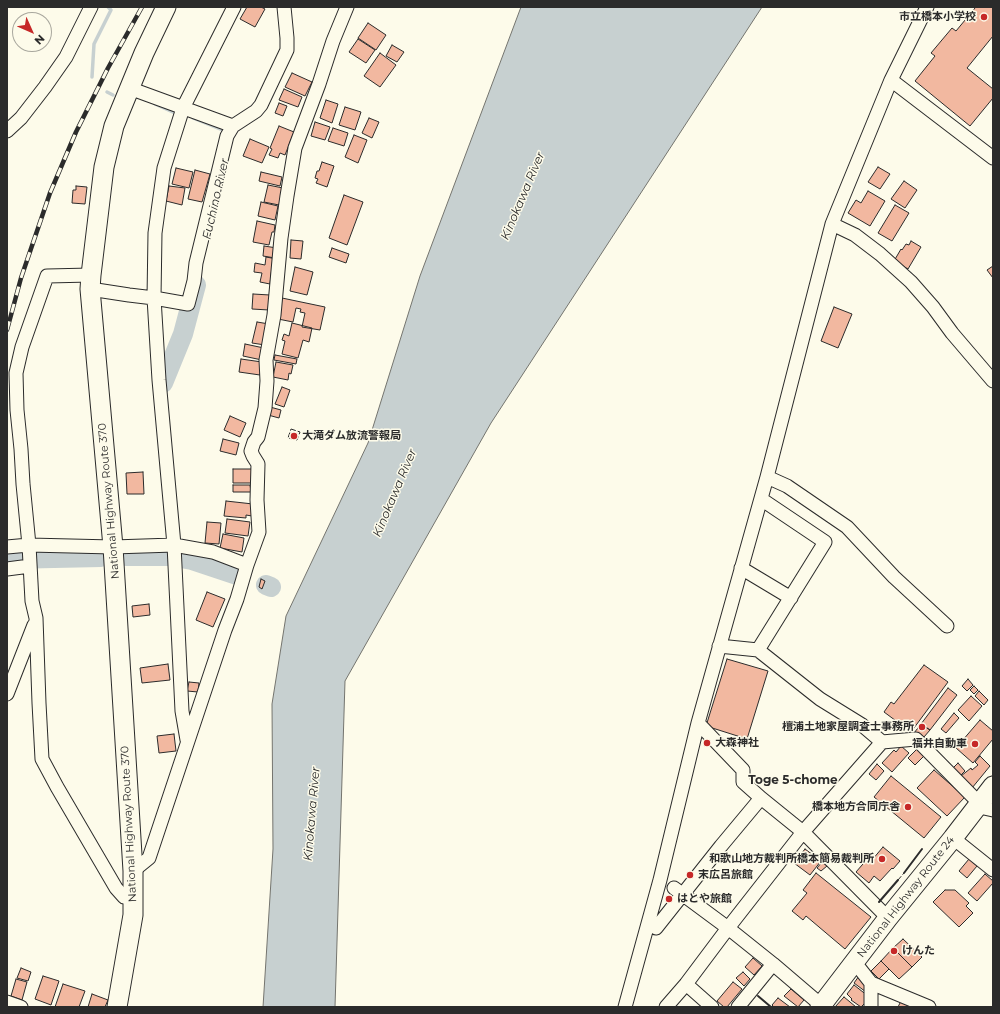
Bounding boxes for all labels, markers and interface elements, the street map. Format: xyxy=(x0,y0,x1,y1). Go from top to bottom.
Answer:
place label: 市立橋本小学校 xyxy=(899,10,976,24)
north arrow xyxy=(12,12,52,52)
marker: 市立橋本小学校 xyxy=(979,12,989,22)
text: N xyxy=(32,32,48,48)
water label: Kinokawa River xyxy=(498,150,548,242)
water label: Fuchino River xyxy=(200,157,232,241)
street label: National Highway Route 370 xyxy=(96,422,122,580)
place label: 大滝ダム放流警報局 xyxy=(302,429,401,443)
marker: 大滝ダム放流警報局 xyxy=(289,431,299,441)
water label: Kinokawa River xyxy=(370,447,420,539)
place label: 檀浦土地家屋調査士事務所 xyxy=(782,720,914,734)
marker: 檀浦土地家屋調査士事務所 xyxy=(917,722,927,732)
place label: 大森神社 xyxy=(715,736,759,750)
place label: 福井自動車 xyxy=(912,737,967,751)
marker: 大森神社 xyxy=(702,738,712,748)
marker: 福井自動車 xyxy=(970,739,980,749)
street label: National Highway Route 370 xyxy=(118,746,140,902)
water label: Kinokawa River xyxy=(301,766,323,862)
district label: Toge 5-chome xyxy=(748,773,838,787)
place label: 橋本地方合同庁舎 xyxy=(812,800,900,814)
marker: 橋本地方合同庁舎 xyxy=(903,802,913,812)
street label: National Highway Route 24 xyxy=(855,834,957,960)
place label: 和歌山地方裁判所橋本簡易裁判所 xyxy=(709,852,874,866)
marker: 和歌山地方裁判所橋本簡易裁判所 xyxy=(877,854,887,864)
place label: 末広呂旅館 xyxy=(698,868,753,882)
marker: 末広呂旅館 xyxy=(685,870,695,880)
place label: はとや旅館 xyxy=(677,892,732,906)
marker: はとや旅館 xyxy=(664,894,674,904)
place label: けんた xyxy=(902,944,935,958)
marker: けんた xyxy=(889,946,899,956)

